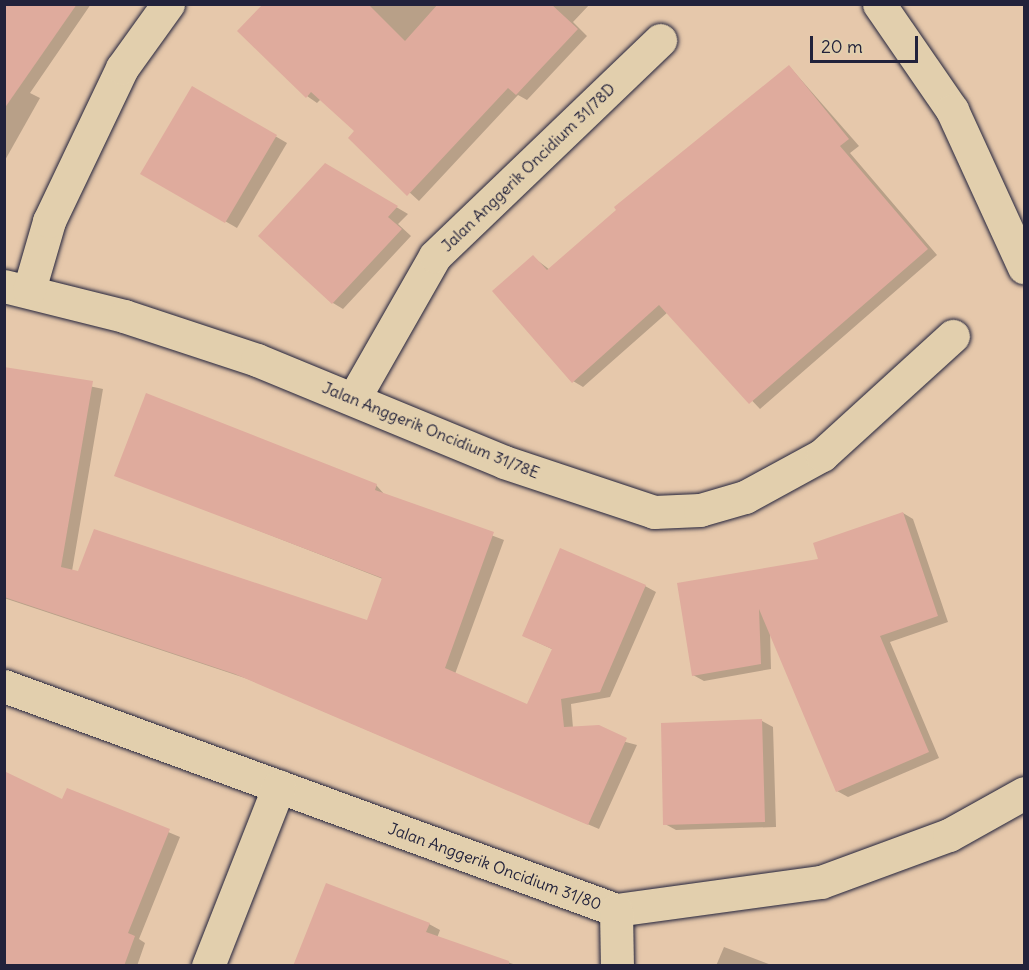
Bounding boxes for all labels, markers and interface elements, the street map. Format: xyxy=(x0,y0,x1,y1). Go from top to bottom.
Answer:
scale bar xyxy=(813,24,921,62)
text: 20 m xyxy=(821,35,863,58)
street label: Jalan Anggerik Oncidium 31/78D xyxy=(437,79,619,255)
street label: Jalan Anggerik Oncidium 31/78E xyxy=(320,378,542,482)
street label: Jalan Anggerik Oncidium 31/80 xyxy=(386,818,604,914)

